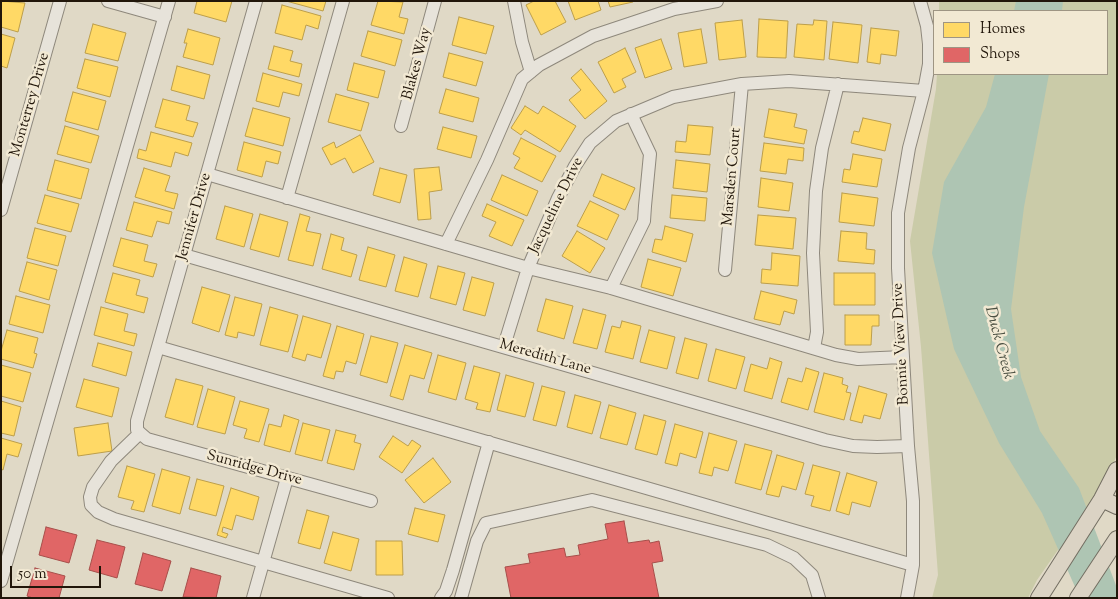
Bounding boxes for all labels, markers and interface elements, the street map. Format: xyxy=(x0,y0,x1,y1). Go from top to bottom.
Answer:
legend xyxy=(933,10,1108,75)
text: Homes xyxy=(980,19,1025,40)
street label: Blakes Way xyxy=(400,26,436,102)
text: Shops xyxy=(980,44,1020,65)
street label: Monterrey Drive xyxy=(8,51,54,159)
street label: Marsden Court xyxy=(720,127,746,227)
street label: Jacqueline Drive xyxy=(526,155,588,257)
street label: Jennifer Drive xyxy=(174,171,216,263)
street label: Bonnie View Drive xyxy=(890,282,914,406)
water label: Duck Creek xyxy=(979,304,1017,382)
street label: Meredith Lane xyxy=(497,336,593,380)
street label: Sunridge Drive xyxy=(204,448,304,490)
scale bar xyxy=(12,556,104,588)
text: 50 m xyxy=(18,564,47,585)

